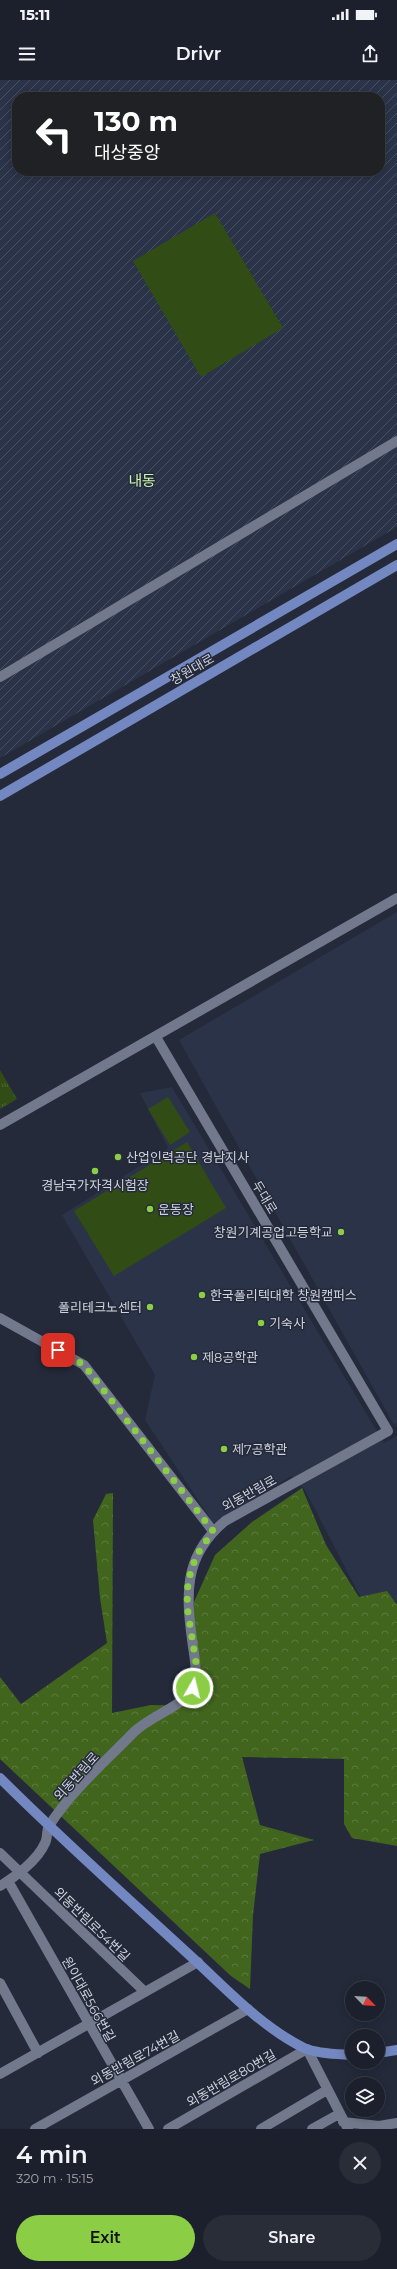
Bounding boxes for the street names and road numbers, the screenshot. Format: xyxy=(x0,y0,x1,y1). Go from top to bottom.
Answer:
street label: 창원대로 xyxy=(167,650,217,688)
street label: 두대로 xyxy=(249,1177,281,1217)
street label: 외동반림로 xyxy=(219,1471,279,1514)
street label: 외동반림로 xyxy=(50,1748,102,1804)
street label: 외동반림로54번길 xyxy=(51,1884,133,1964)
street label: 원이대로566번길 xyxy=(59,1954,119,2044)
street label: 외동반림로74번길 xyxy=(88,2027,182,2089)
street label: 외동반림로80번길 xyxy=(183,2046,279,2110)

